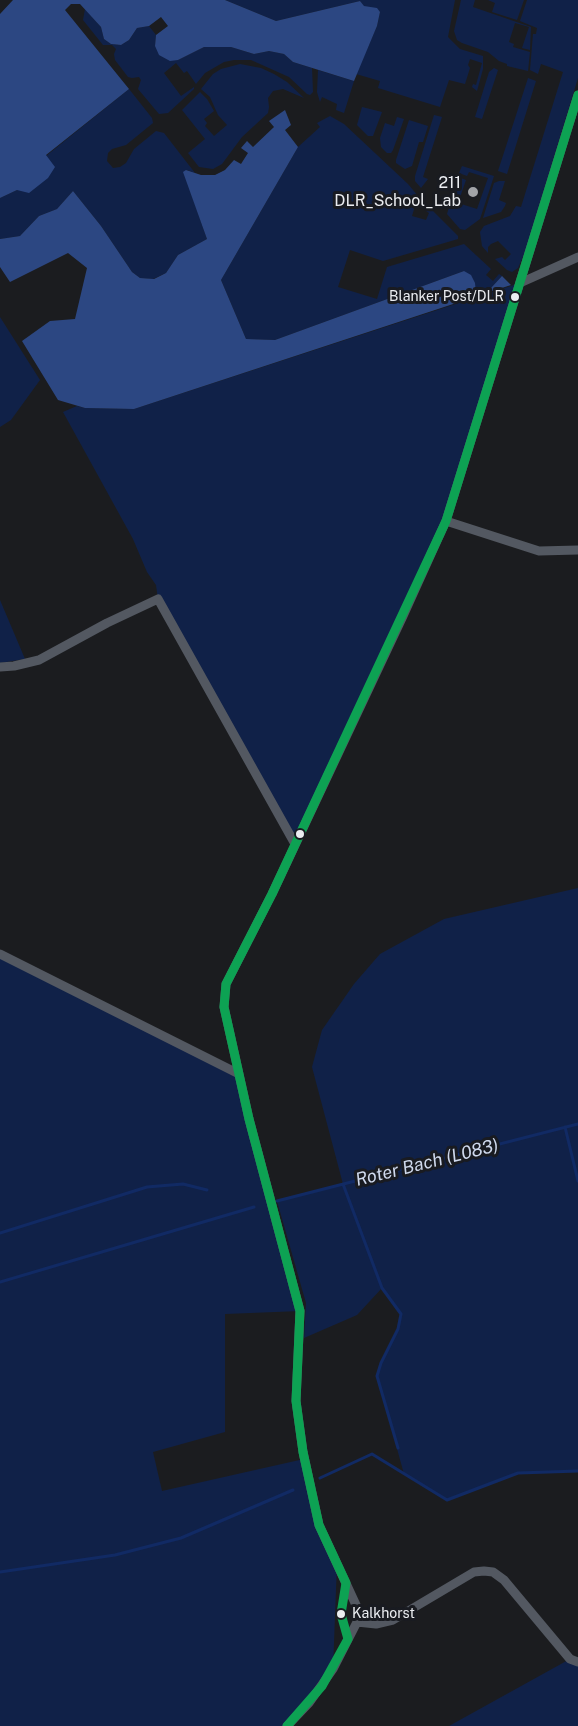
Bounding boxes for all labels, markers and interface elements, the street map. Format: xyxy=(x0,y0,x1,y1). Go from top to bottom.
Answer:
place label: 211 DLR_School_Lab xyxy=(334,173,461,211)
marker: 211 DLR_School_Lab xyxy=(466,185,480,199)
place label: Blanker Post/DLR xyxy=(389,289,504,305)
marker: Blanker Post/DLR xyxy=(509,291,521,303)
unlabelled marker xyxy=(294,828,306,840)
water label: Roter Bach (L083) xyxy=(353,1135,501,1191)
place label: Kalkhorst xyxy=(352,1606,415,1622)
marker: Kalkhorst xyxy=(335,1608,347,1620)

